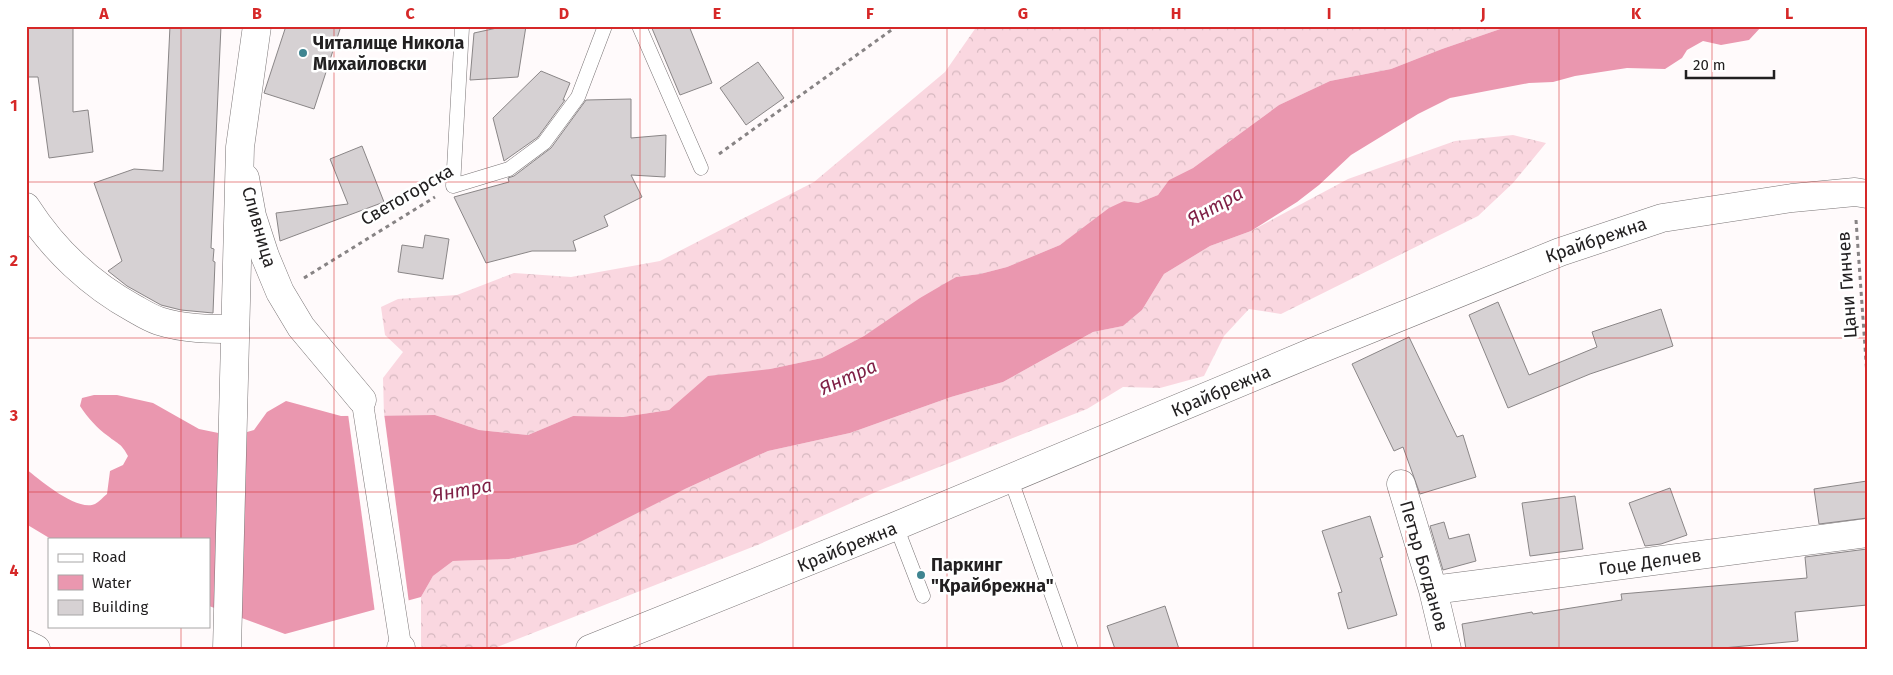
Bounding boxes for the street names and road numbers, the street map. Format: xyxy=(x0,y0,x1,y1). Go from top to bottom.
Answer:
street label: Светогорска xyxy=(357,160,457,230)
street label: Сливница xyxy=(237,184,281,270)
street label: Крайбрежна xyxy=(1542,212,1650,268)
street label: Цани Гинчев xyxy=(1832,231,1862,339)
street label: Крайбрежна xyxy=(1168,360,1274,422)
street label: Петър Богданов xyxy=(1395,498,1453,634)
street label: Крайбрежна xyxy=(794,517,900,577)
street label: Гоце Делчев xyxy=(1597,544,1703,580)

